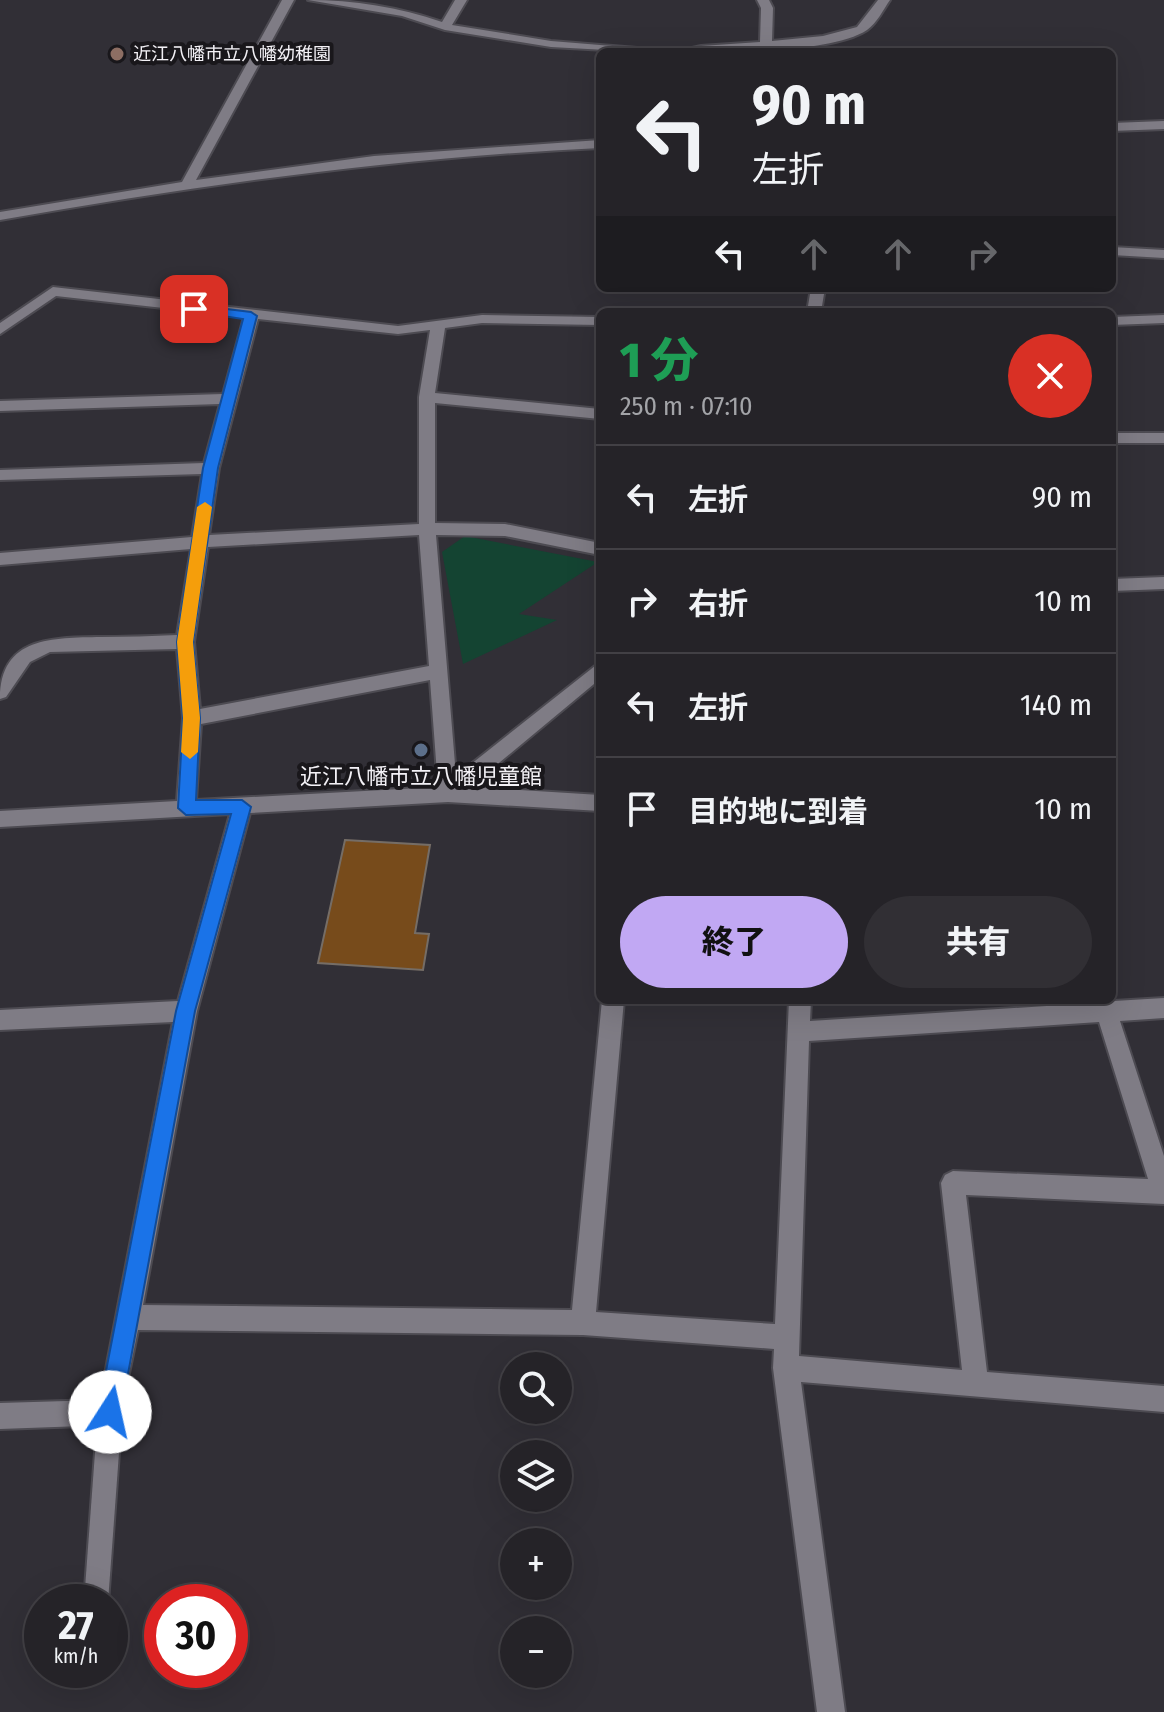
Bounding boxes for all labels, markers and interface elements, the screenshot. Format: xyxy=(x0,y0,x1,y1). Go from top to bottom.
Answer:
place label: 近江八幡市立八幡幼稚園 xyxy=(133,43,331,65)
marker: 近江八幡市立八幡幼稚園 xyxy=(108,45,126,63)
text: 90 m xyxy=(752,72,866,139)
icon: left xyxy=(620,80,724,184)
text: 左折 xyxy=(752,148,824,192)
icon: left xyxy=(708,232,752,276)
icon: ahead xyxy=(792,232,836,276)
icon: ahead xyxy=(876,232,920,276)
icon: right xyxy=(960,232,1004,276)
pin xyxy=(160,275,228,343)
icon: arrive xyxy=(172,287,216,331)
text: 1 分 xyxy=(620,332,698,390)
button: close xyxy=(1008,334,1092,418)
text: 250 m · 07:10 xyxy=(620,391,753,422)
icon: left xyxy=(620,475,664,519)
text: 90 m xyxy=(1032,479,1092,515)
text: 左折 xyxy=(688,482,748,518)
icon: right xyxy=(620,579,664,623)
text: 10 m xyxy=(1035,583,1092,619)
text: 右折 xyxy=(688,586,748,622)
icon: left xyxy=(620,683,664,727)
text: 140 m xyxy=(1020,687,1092,723)
text: 左折 xyxy=(688,690,748,726)
marker: 近江八幡市立八幡児童館 xyxy=(412,741,430,759)
place label: 近江八幡市立八幡児童館 xyxy=(300,763,542,790)
icon: arrive xyxy=(620,787,664,831)
text: 10 m xyxy=(1035,791,1092,827)
text: 目的地に到着 xyxy=(688,794,868,830)
button: 終了 xyxy=(620,896,848,988)
button: 共有 xyxy=(864,896,1092,988)
map controls xyxy=(500,1352,572,1688)
button: search xyxy=(500,1352,572,1424)
position arrow xyxy=(68,1370,152,1454)
button: layers xyxy=(500,1440,572,1512)
button: + xyxy=(500,1528,572,1600)
speed limit sign: 30 xyxy=(144,1584,248,1688)
text: 27 xyxy=(58,1602,94,1650)
button: − xyxy=(500,1616,572,1688)
text: km/h xyxy=(54,1644,98,1668)

